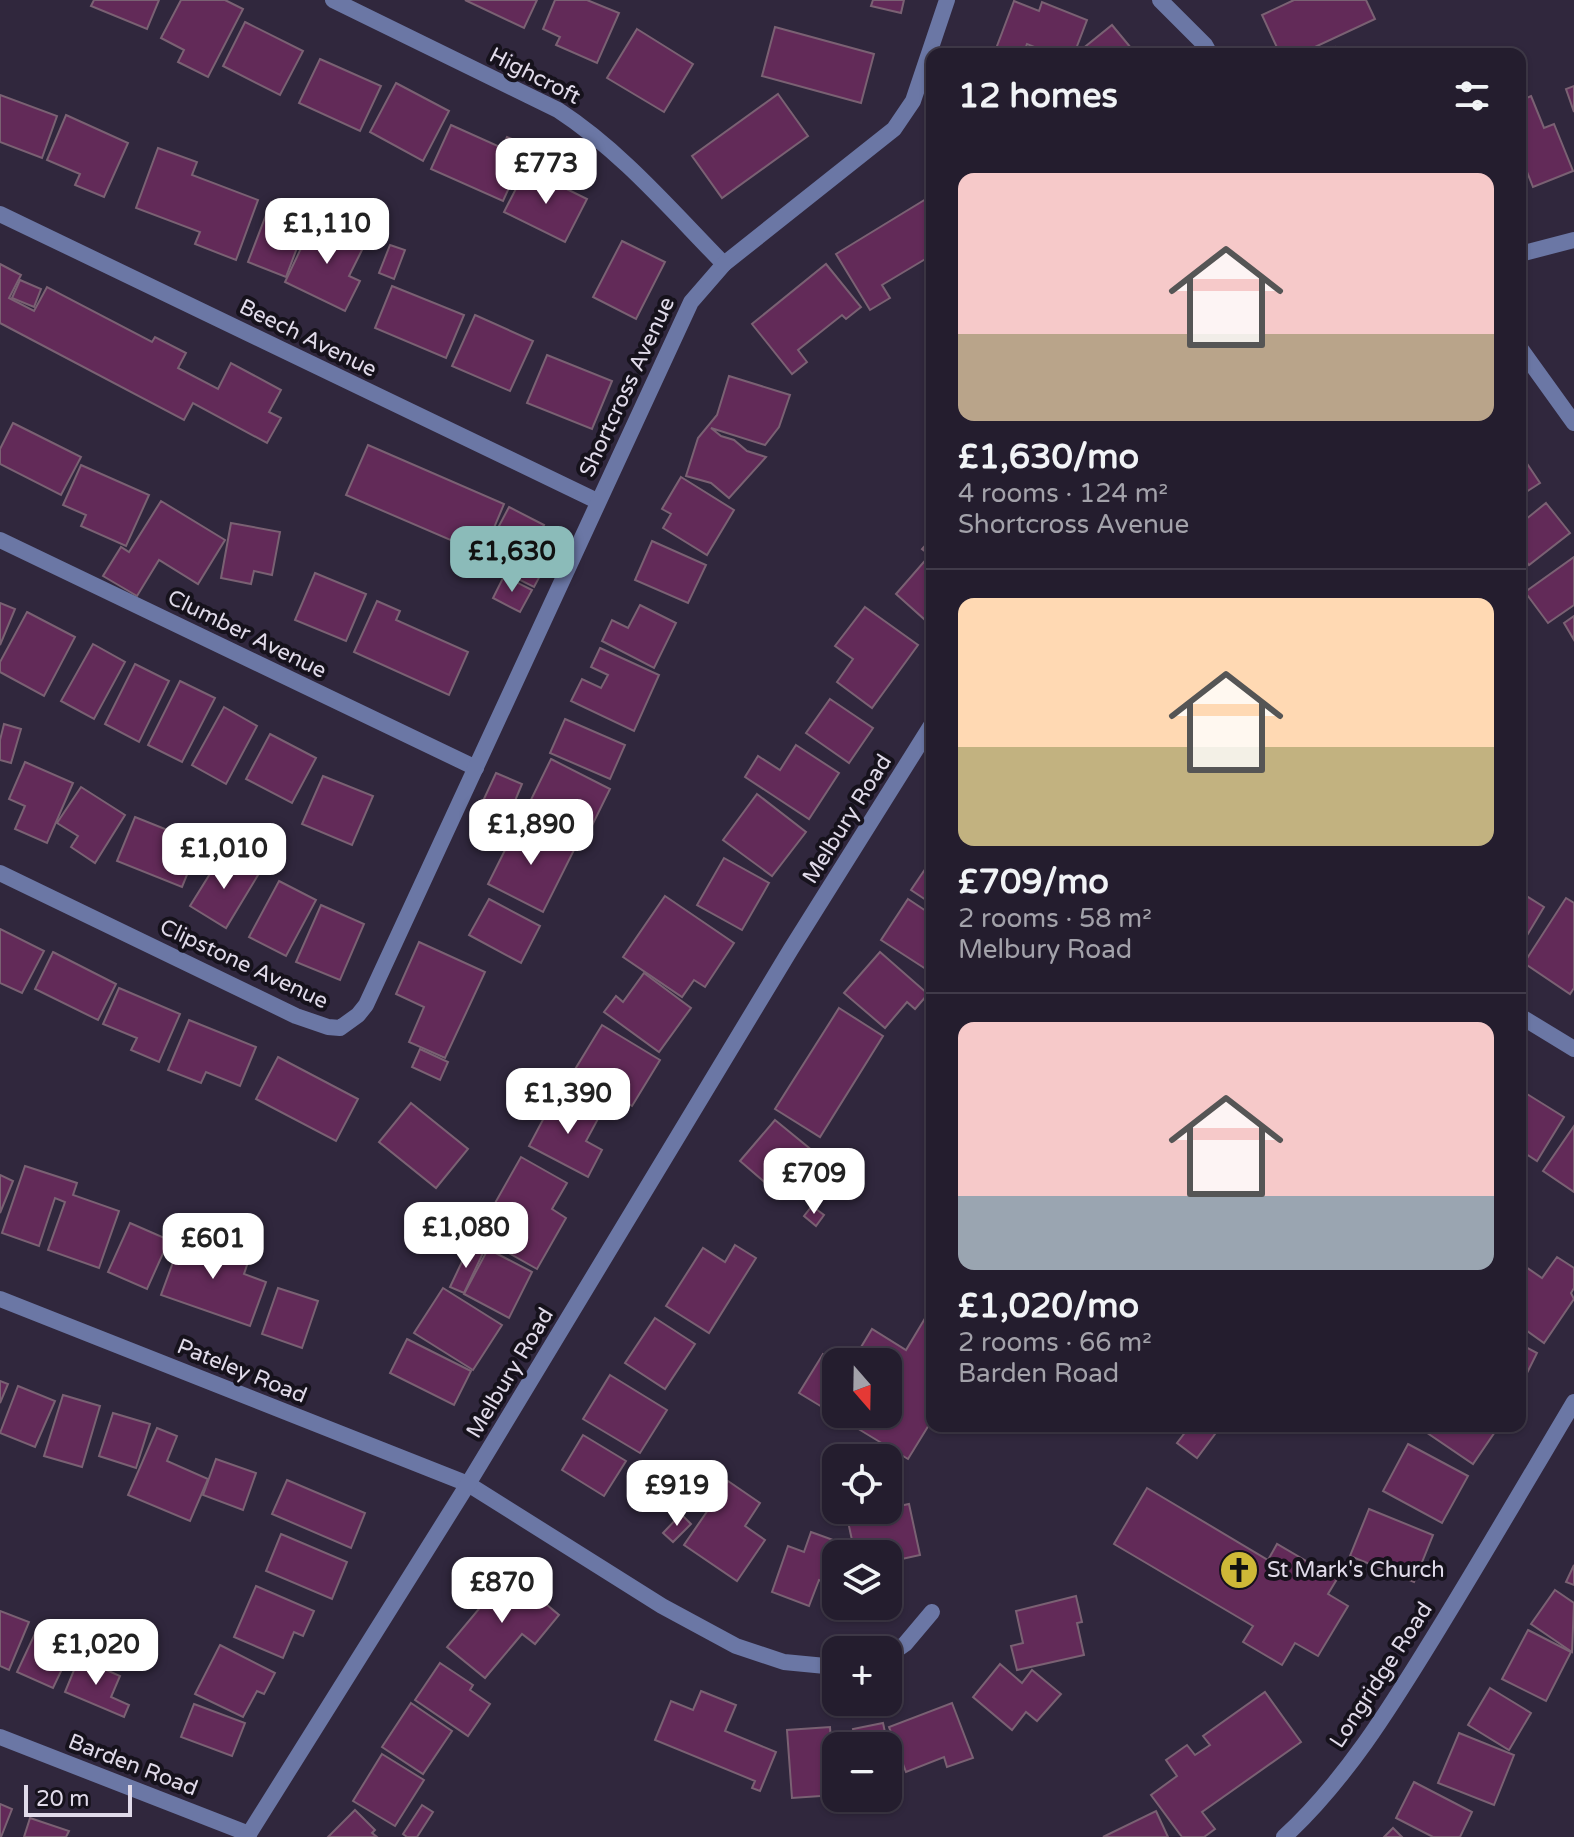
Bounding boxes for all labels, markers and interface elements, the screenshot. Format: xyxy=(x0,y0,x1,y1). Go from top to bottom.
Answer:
street label: Highcroft xyxy=(485,42,585,110)
icon: filters xyxy=(1450,74,1494,118)
text: 12 homes xyxy=(958,76,1118,117)
pin: £773 xyxy=(499,138,593,206)
text: £773 xyxy=(514,148,578,179)
pin: £1,110 xyxy=(262,198,392,266)
text: £1,110 xyxy=(283,208,371,239)
icon: home xyxy=(1154,225,1298,369)
street label: Shortcross Avenue xyxy=(574,293,680,481)
street label: Beech Avenue xyxy=(235,294,381,382)
text: £1,630/mo xyxy=(958,437,1139,478)
text: 4 rooms · 124 m² xyxy=(958,478,1168,509)
text: Shortcross Avenue xyxy=(958,509,1189,540)
pin: £1,630 xyxy=(447,526,577,594)
text: £1,630 xyxy=(468,536,556,567)
street label: Clumber Avenue xyxy=(163,584,331,684)
icon: home xyxy=(1154,650,1298,794)
street label: Melbury Road xyxy=(797,750,897,888)
pin: £1,890 xyxy=(466,799,596,867)
text: £1,890 xyxy=(487,809,575,840)
pin: £1,010 xyxy=(159,823,289,891)
text: £1,010 xyxy=(180,833,268,864)
text: £709/mo xyxy=(958,862,1109,903)
text: 2 rooms · 58 m² xyxy=(958,903,1152,934)
street label: Clipstone Avenue xyxy=(156,914,332,1014)
text: Melbury Road xyxy=(958,934,1132,965)
pin: £1,390 xyxy=(503,1068,633,1136)
icon: home xyxy=(1154,1074,1298,1218)
text: £1,390 xyxy=(524,1078,612,1109)
pin: £709 xyxy=(767,1148,861,1216)
text: £709 xyxy=(782,1158,846,1189)
pin: £1,080 xyxy=(401,1202,531,1270)
text: £1,080 xyxy=(422,1212,510,1243)
pin: £601 xyxy=(166,1213,260,1281)
text: £601 xyxy=(181,1223,245,1254)
text: £1,020/mo xyxy=(958,1286,1139,1327)
street label: Melbury Road xyxy=(461,1303,559,1443)
text: 2 rooms · 66 m² xyxy=(958,1327,1152,1358)
street label: Pateley Road xyxy=(173,1333,311,1409)
north arrow xyxy=(822,1348,902,1428)
map controls xyxy=(822,1348,902,1812)
text: Barden Road xyxy=(958,1358,1119,1389)
button: locate xyxy=(822,1444,902,1524)
pin: £919 xyxy=(630,1460,724,1528)
text: £919 xyxy=(645,1470,709,1501)
button: layers xyxy=(822,1540,902,1620)
church icon: St Mark's Church xyxy=(1218,1549,1260,1591)
pin: £870 xyxy=(455,1557,549,1625)
place label: St Mark's Church xyxy=(1267,1557,1445,1583)
text: £870 xyxy=(470,1567,534,1598)
street label: Longridge Road xyxy=(1324,1597,1438,1753)
pin: £1,020 xyxy=(31,1619,161,1687)
text: £1,020 xyxy=(52,1629,140,1660)
button: + xyxy=(822,1636,902,1716)
street label: Barden Road xyxy=(65,1728,201,1802)
button: − xyxy=(822,1732,902,1812)
scale bar xyxy=(24,1781,132,1817)
text: 20 m xyxy=(36,1786,90,1812)

